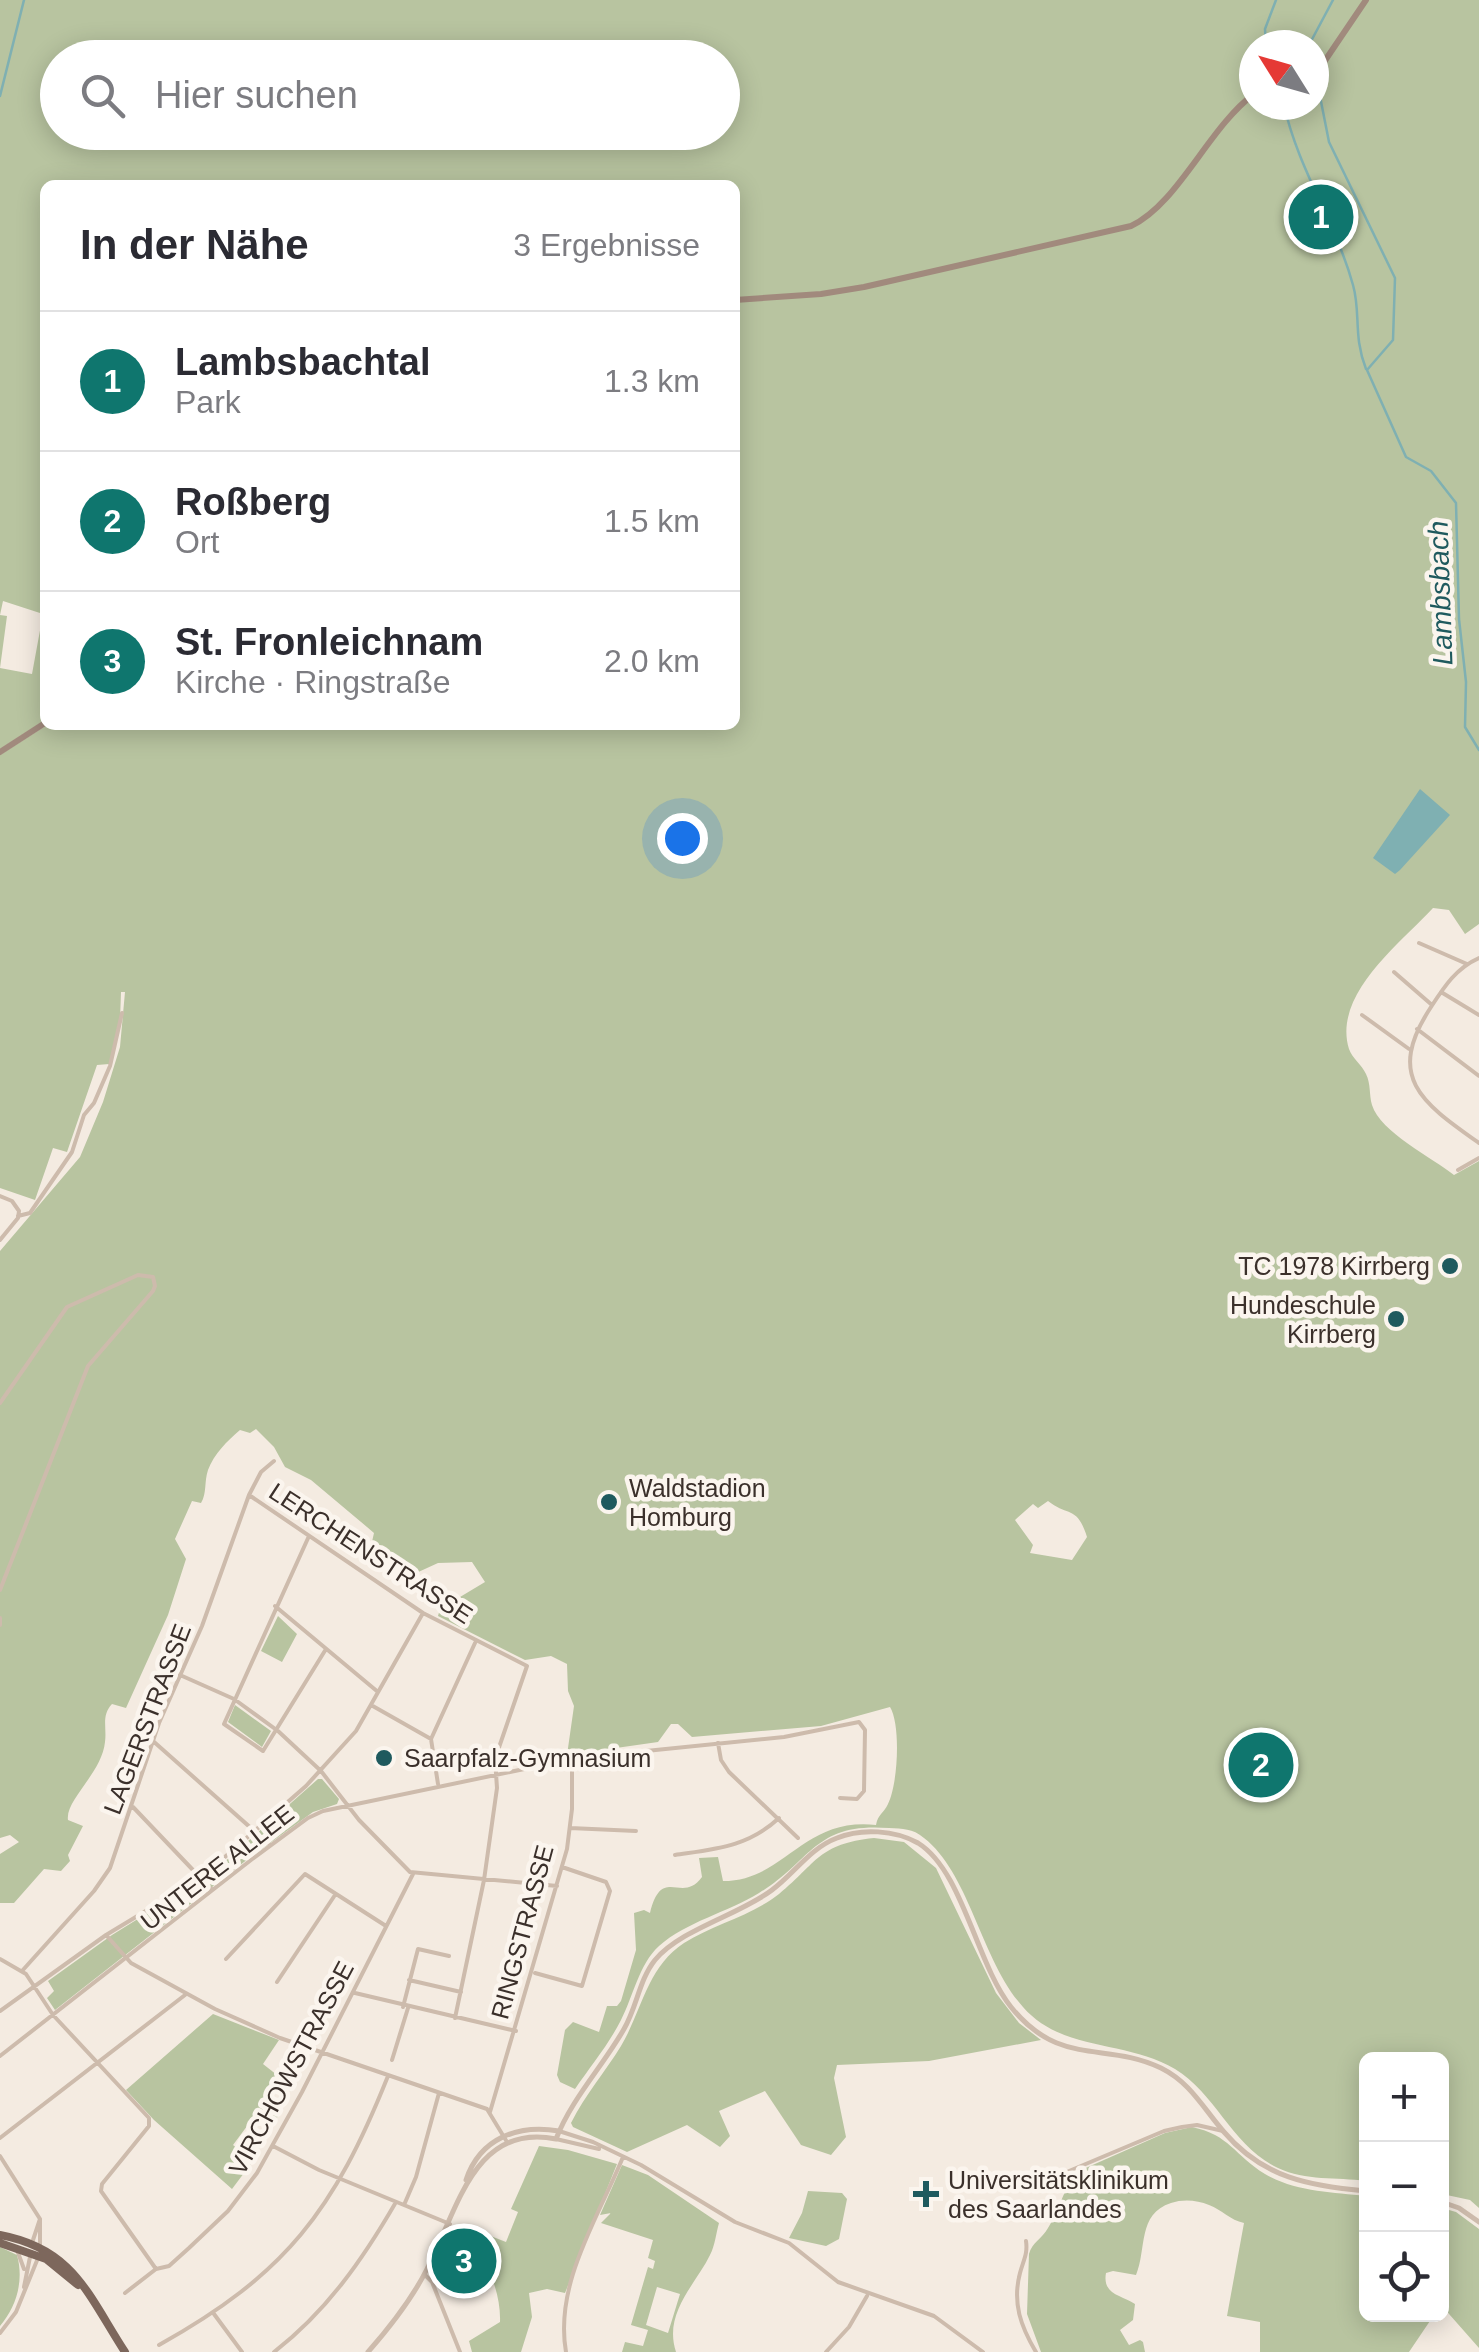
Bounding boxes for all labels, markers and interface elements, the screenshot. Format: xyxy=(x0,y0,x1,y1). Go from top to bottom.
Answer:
north arrow xyxy=(1239,30,1329,120)
search box xyxy=(40,40,740,150)
icon: search xyxy=(75,68,130,123)
text: Hier suchen xyxy=(155,74,358,116)
pin: 1 xyxy=(1288,180,1354,254)
text: In der Nähe xyxy=(80,221,309,268)
text: 3 Ergebnisse xyxy=(513,227,700,263)
text: Lambsbachtal xyxy=(175,341,431,383)
text: 1 xyxy=(104,363,121,399)
text: 1.3 km xyxy=(604,363,700,399)
text: Park xyxy=(175,384,241,420)
text: Roßberg xyxy=(175,481,331,523)
text: 2 xyxy=(104,503,121,539)
text: 1.5 km xyxy=(604,503,700,539)
water label: Lambsbach xyxy=(1422,520,1459,666)
text: Ort xyxy=(175,524,219,560)
text: St. Fronleichnam xyxy=(175,621,483,663)
text: 3 xyxy=(104,643,121,679)
text: 2.0 km xyxy=(604,643,700,679)
text: Kirche · Ringstraße xyxy=(175,664,451,700)
your location xyxy=(657,813,708,864)
place label: TC 1978 Kirrberg xyxy=(1238,1252,1430,1280)
marker: TC 1978 Kirrberg xyxy=(1439,1255,1461,1277)
place label: Hundeschule Kirrberg xyxy=(1230,1291,1376,1348)
marker: Hundeschule Kirrberg xyxy=(1385,1308,1407,1330)
place label: Waldstadion Homburg xyxy=(629,1474,766,1531)
street label: LERCHENSTRASSE xyxy=(264,1477,478,1629)
marker: Waldstadion Homburg xyxy=(598,1491,620,1513)
street label: LAGERSTRASSE xyxy=(98,1620,196,1818)
pin: 2 xyxy=(1228,1728,1294,1802)
place label: Saarpfalz-Gymnasium xyxy=(404,1744,651,1772)
marker: Saarpfalz-Gymnasium xyxy=(373,1747,395,1769)
street label: UNTERE ALLEE xyxy=(135,1799,299,1935)
street label: RINGSTRASSE xyxy=(485,1842,559,2022)
street label: VIRCHOWSTRASSE xyxy=(223,1957,359,2179)
map controls xyxy=(1359,2052,1449,2322)
button: + xyxy=(1359,2052,1449,2142)
button: − xyxy=(1359,2142,1449,2232)
place label: Universitätsklinikum des Saarlandes xyxy=(948,2166,1169,2223)
marker: Universitätsklinikum des Saarlandes xyxy=(913,2181,939,2207)
pin: 3 xyxy=(432,2224,496,2298)
button: locate xyxy=(1359,2232,1449,2322)

